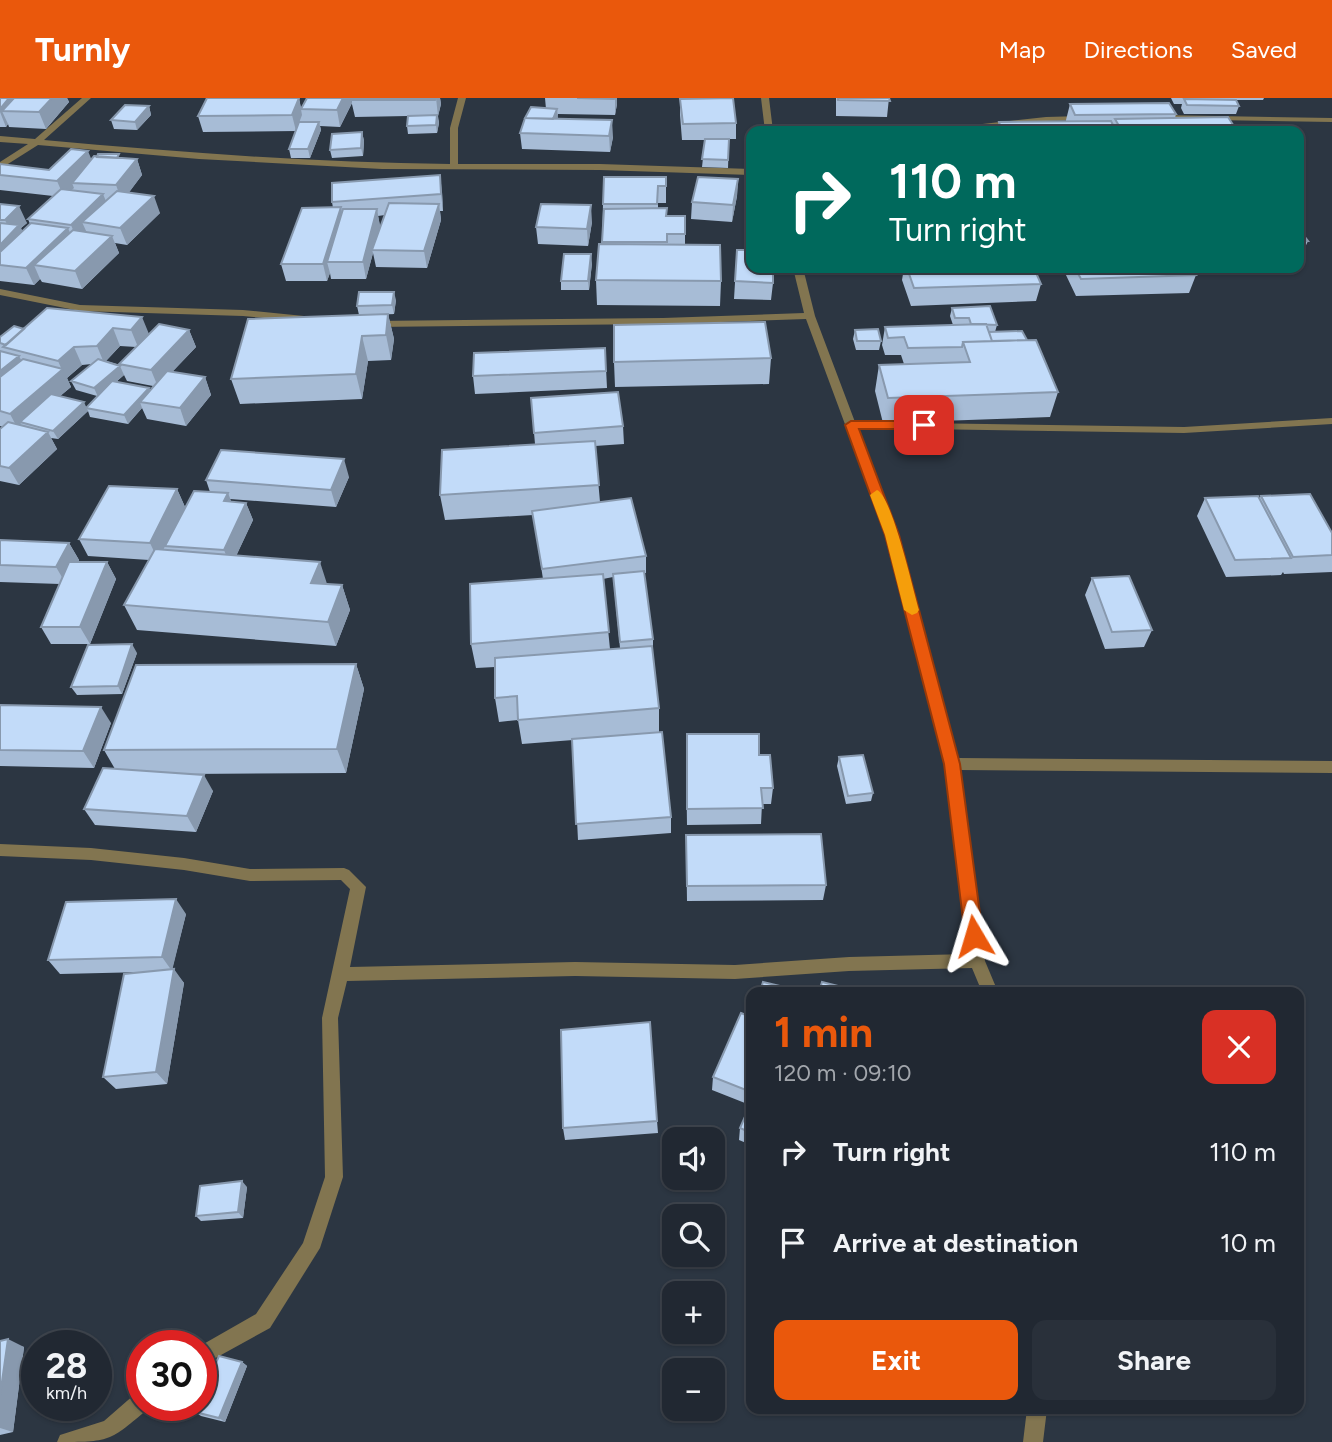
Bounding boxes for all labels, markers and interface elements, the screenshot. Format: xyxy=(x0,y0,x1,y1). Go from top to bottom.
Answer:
text: Turnly xyxy=(35,30,130,69)
text: Map xyxy=(999,35,1045,64)
text: Directions xyxy=(1083,35,1193,64)
text: Saved xyxy=(1231,35,1297,64)
text: 110 m xyxy=(889,151,1017,210)
icon: right xyxy=(774,154,865,245)
text: Turn right xyxy=(889,211,1027,249)
pin xyxy=(894,395,954,455)
icon: arrive xyxy=(905,406,943,444)
position arrow xyxy=(937,899,1011,973)
text: 1 min xyxy=(774,1007,873,1058)
button: close xyxy=(1202,1010,1276,1084)
text: 120 m · 09:10 xyxy=(774,1059,911,1087)
map controls xyxy=(662,1127,725,1421)
button: sound xyxy=(662,1127,725,1190)
icon: right xyxy=(774,1133,812,1171)
text: Turn right xyxy=(833,1136,950,1168)
text: 110 m xyxy=(1209,1136,1276,1168)
button: search xyxy=(662,1204,725,1267)
icon: arrive xyxy=(774,1224,812,1262)
text: Arrive at destination xyxy=(833,1227,1078,1259)
text: 10 m xyxy=(1220,1227,1276,1259)
button: + xyxy=(662,1281,725,1344)
button: Exit xyxy=(774,1320,1018,1400)
button: Share xyxy=(1032,1320,1276,1400)
speed limit sign: 30 xyxy=(126,1330,217,1421)
text: 28 xyxy=(46,1345,87,1387)
button: − xyxy=(662,1358,725,1421)
text: km/h xyxy=(46,1382,87,1404)

